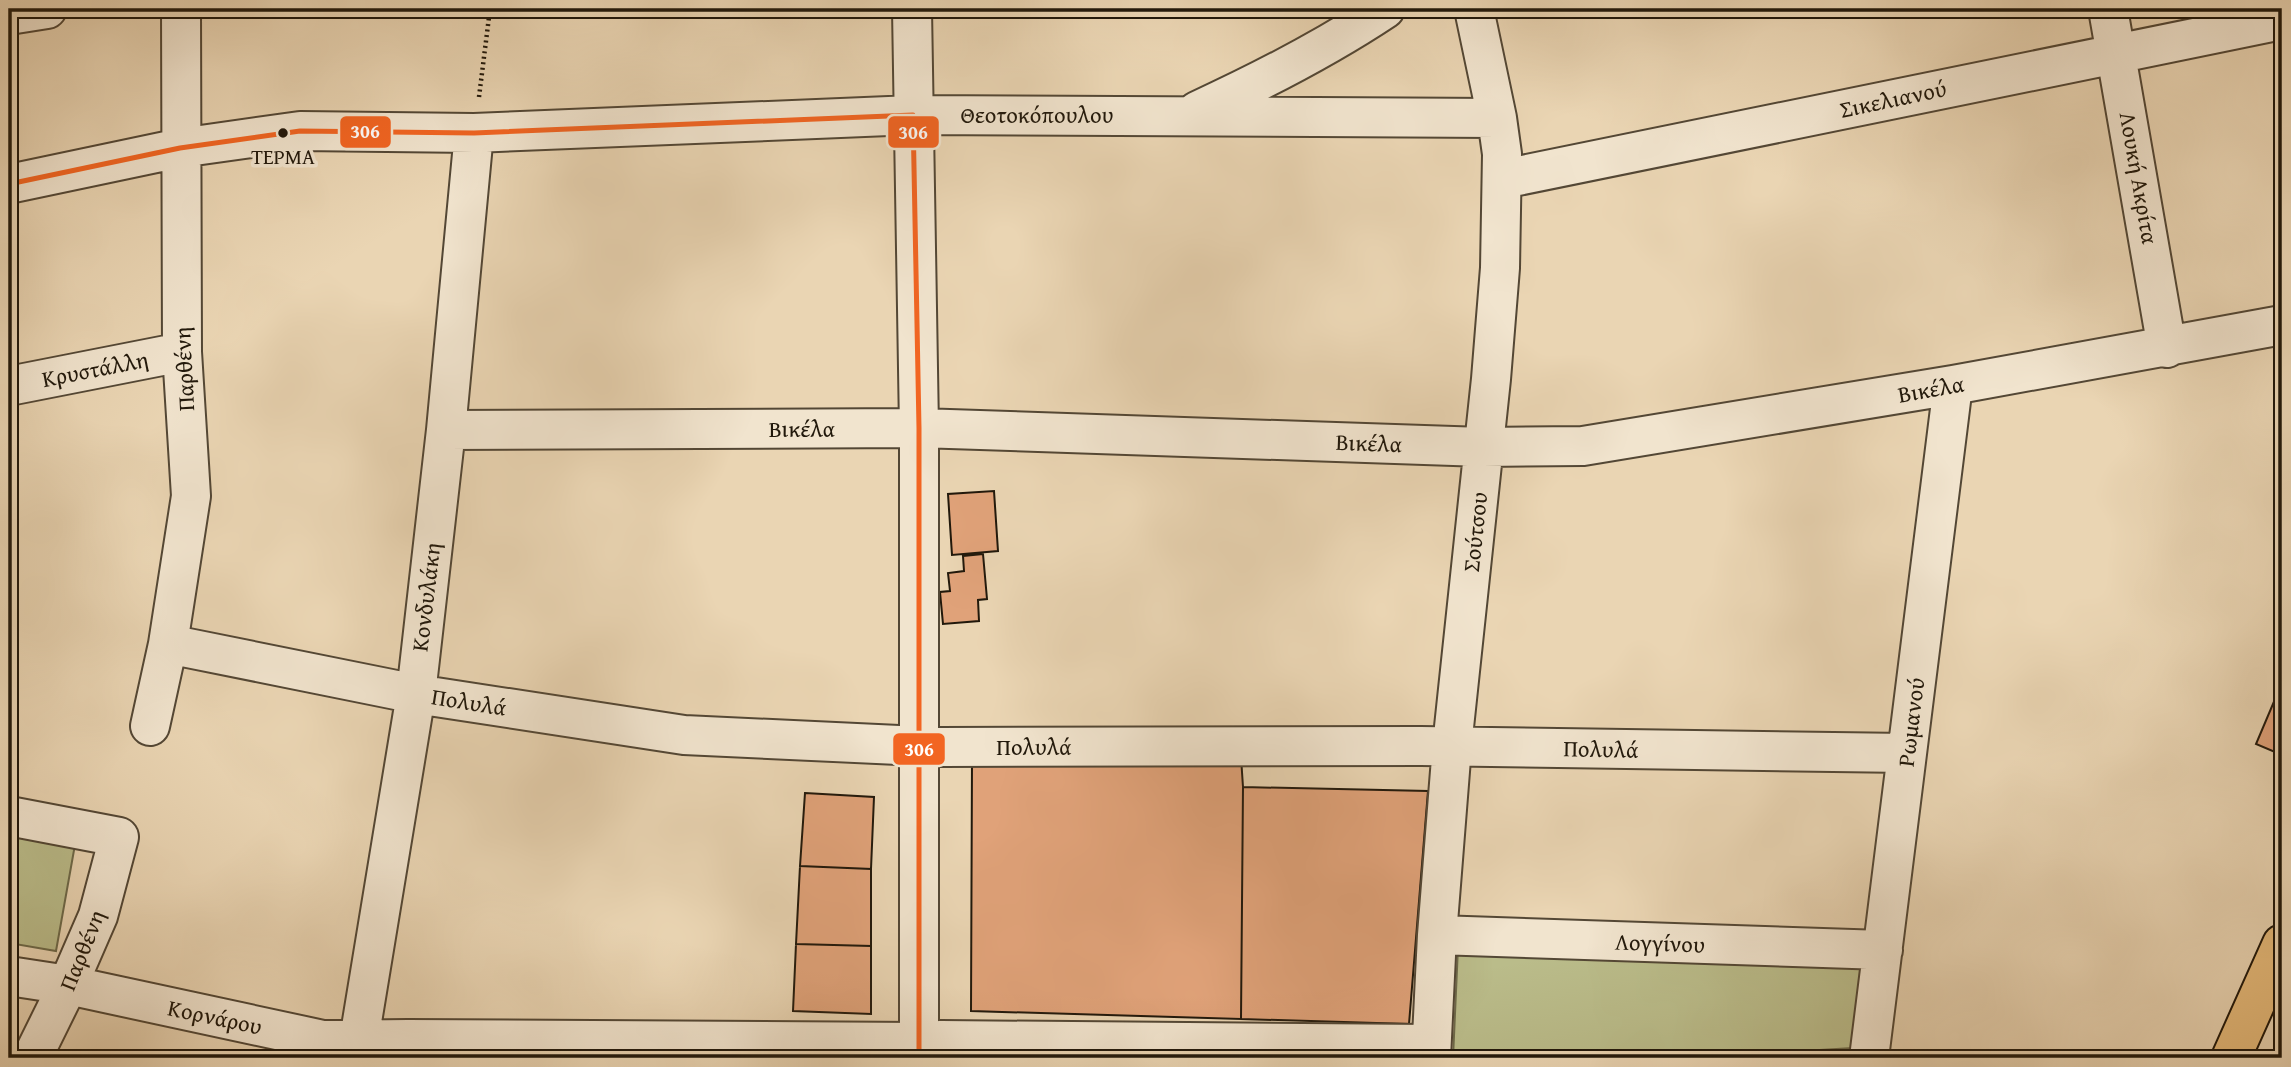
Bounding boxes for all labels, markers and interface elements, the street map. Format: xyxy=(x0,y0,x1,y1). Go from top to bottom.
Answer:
street label: Σικελιανού xyxy=(1836,71,1949,126)
street label: Θεοτοκόπουλου xyxy=(960,98,1114,131)
street label: Λουκή Ακρίτα xyxy=(2112,109,2167,247)
line badge: 306 xyxy=(339,115,392,149)
line badge: 306 xyxy=(887,115,940,149)
text: 306 xyxy=(350,117,380,145)
text: 306 xyxy=(898,118,928,146)
marker: ΤΕΡΜΑ xyxy=(276,126,290,140)
place label: ΤΕΡΜΑ xyxy=(251,141,315,172)
street label: Παρθένη xyxy=(165,326,202,412)
street label: Κρυστάλλη xyxy=(39,342,151,395)
street label: Βικέλα xyxy=(1895,366,1967,411)
street label: Βικέλα xyxy=(769,412,835,445)
street label: Βικέλα xyxy=(1335,425,1403,460)
street label: Σούτσου xyxy=(1454,490,1495,574)
street label: Κονδυλάκη xyxy=(402,541,449,653)
street label: Ρωμανού xyxy=(1889,675,1932,768)
street label: Πολυλά xyxy=(429,679,509,724)
street label: Πολυλά xyxy=(996,730,1072,763)
street label: Πολυλά xyxy=(1563,731,1639,766)
line badge: 306 xyxy=(892,732,946,766)
text: 306 xyxy=(904,735,934,763)
street label: Παρθένη xyxy=(50,904,113,995)
street label: Λογγίνου xyxy=(1614,924,1706,961)
street label: Κορνάρου xyxy=(165,990,265,1043)

